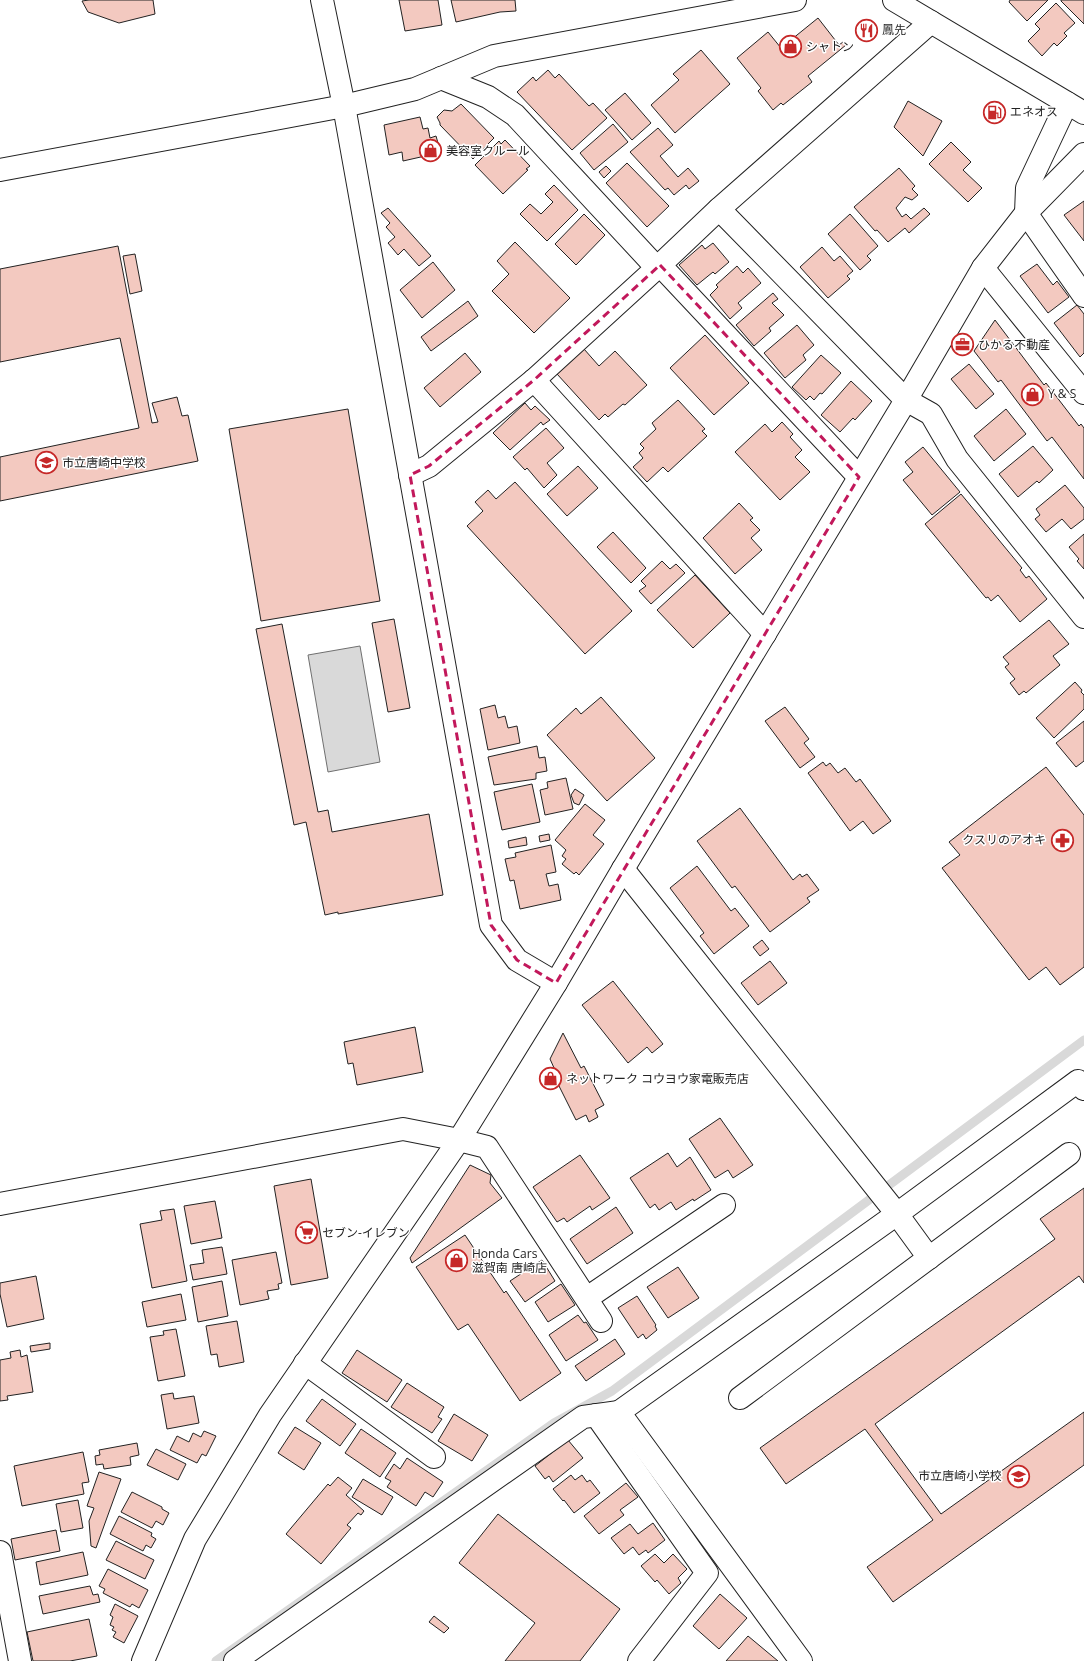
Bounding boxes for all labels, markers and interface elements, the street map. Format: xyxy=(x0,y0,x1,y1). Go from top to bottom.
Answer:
restaurant icon: 鳳先 xyxy=(853,17,879,43)
place label: 鳳先 xyxy=(882,21,906,38)
shop icon: シャトン xyxy=(777,34,803,60)
place label: シャトン xyxy=(806,38,854,55)
fuel station icon: エネオス xyxy=(982,99,1008,125)
place label: エネオス xyxy=(1010,103,1058,120)
shop icon: 美容室クルール xyxy=(418,138,444,164)
place label: 美容室クルール xyxy=(446,142,530,159)
office icon: ひかる不動産 xyxy=(950,332,976,358)
place label: ひかる不動産 xyxy=(978,336,1050,353)
shop icon: Y & S xyxy=(1019,381,1045,407)
place label: Y & S xyxy=(1048,385,1076,402)
school or university icon: 市立唐崎中学校 xyxy=(34,450,60,476)
place label: 市立唐崎中学校 xyxy=(62,454,146,471)
pharmacy icon: クスリのアオキ xyxy=(1049,827,1075,853)
place label: クスリのアオキ xyxy=(962,831,1046,848)
shop icon: ネットワーク コウヨウ家電販売店 xyxy=(538,1066,564,1092)
place label: ネットワーク コウヨウ家電販売店 xyxy=(566,1070,749,1087)
supermarket icon: セブン-イレブン xyxy=(294,1220,320,1246)
place label: セブン-イレブン xyxy=(322,1224,410,1241)
place label: Honda Cars 滋賀南 唐崎店 xyxy=(472,1245,547,1276)
shop icon: Honda Cars 滋賀南 唐崎店 xyxy=(443,1248,469,1274)
school or university icon: 市立唐崎小学校 xyxy=(1005,1463,1031,1489)
place label: 市立唐崎小学校 xyxy=(918,1467,1002,1484)

